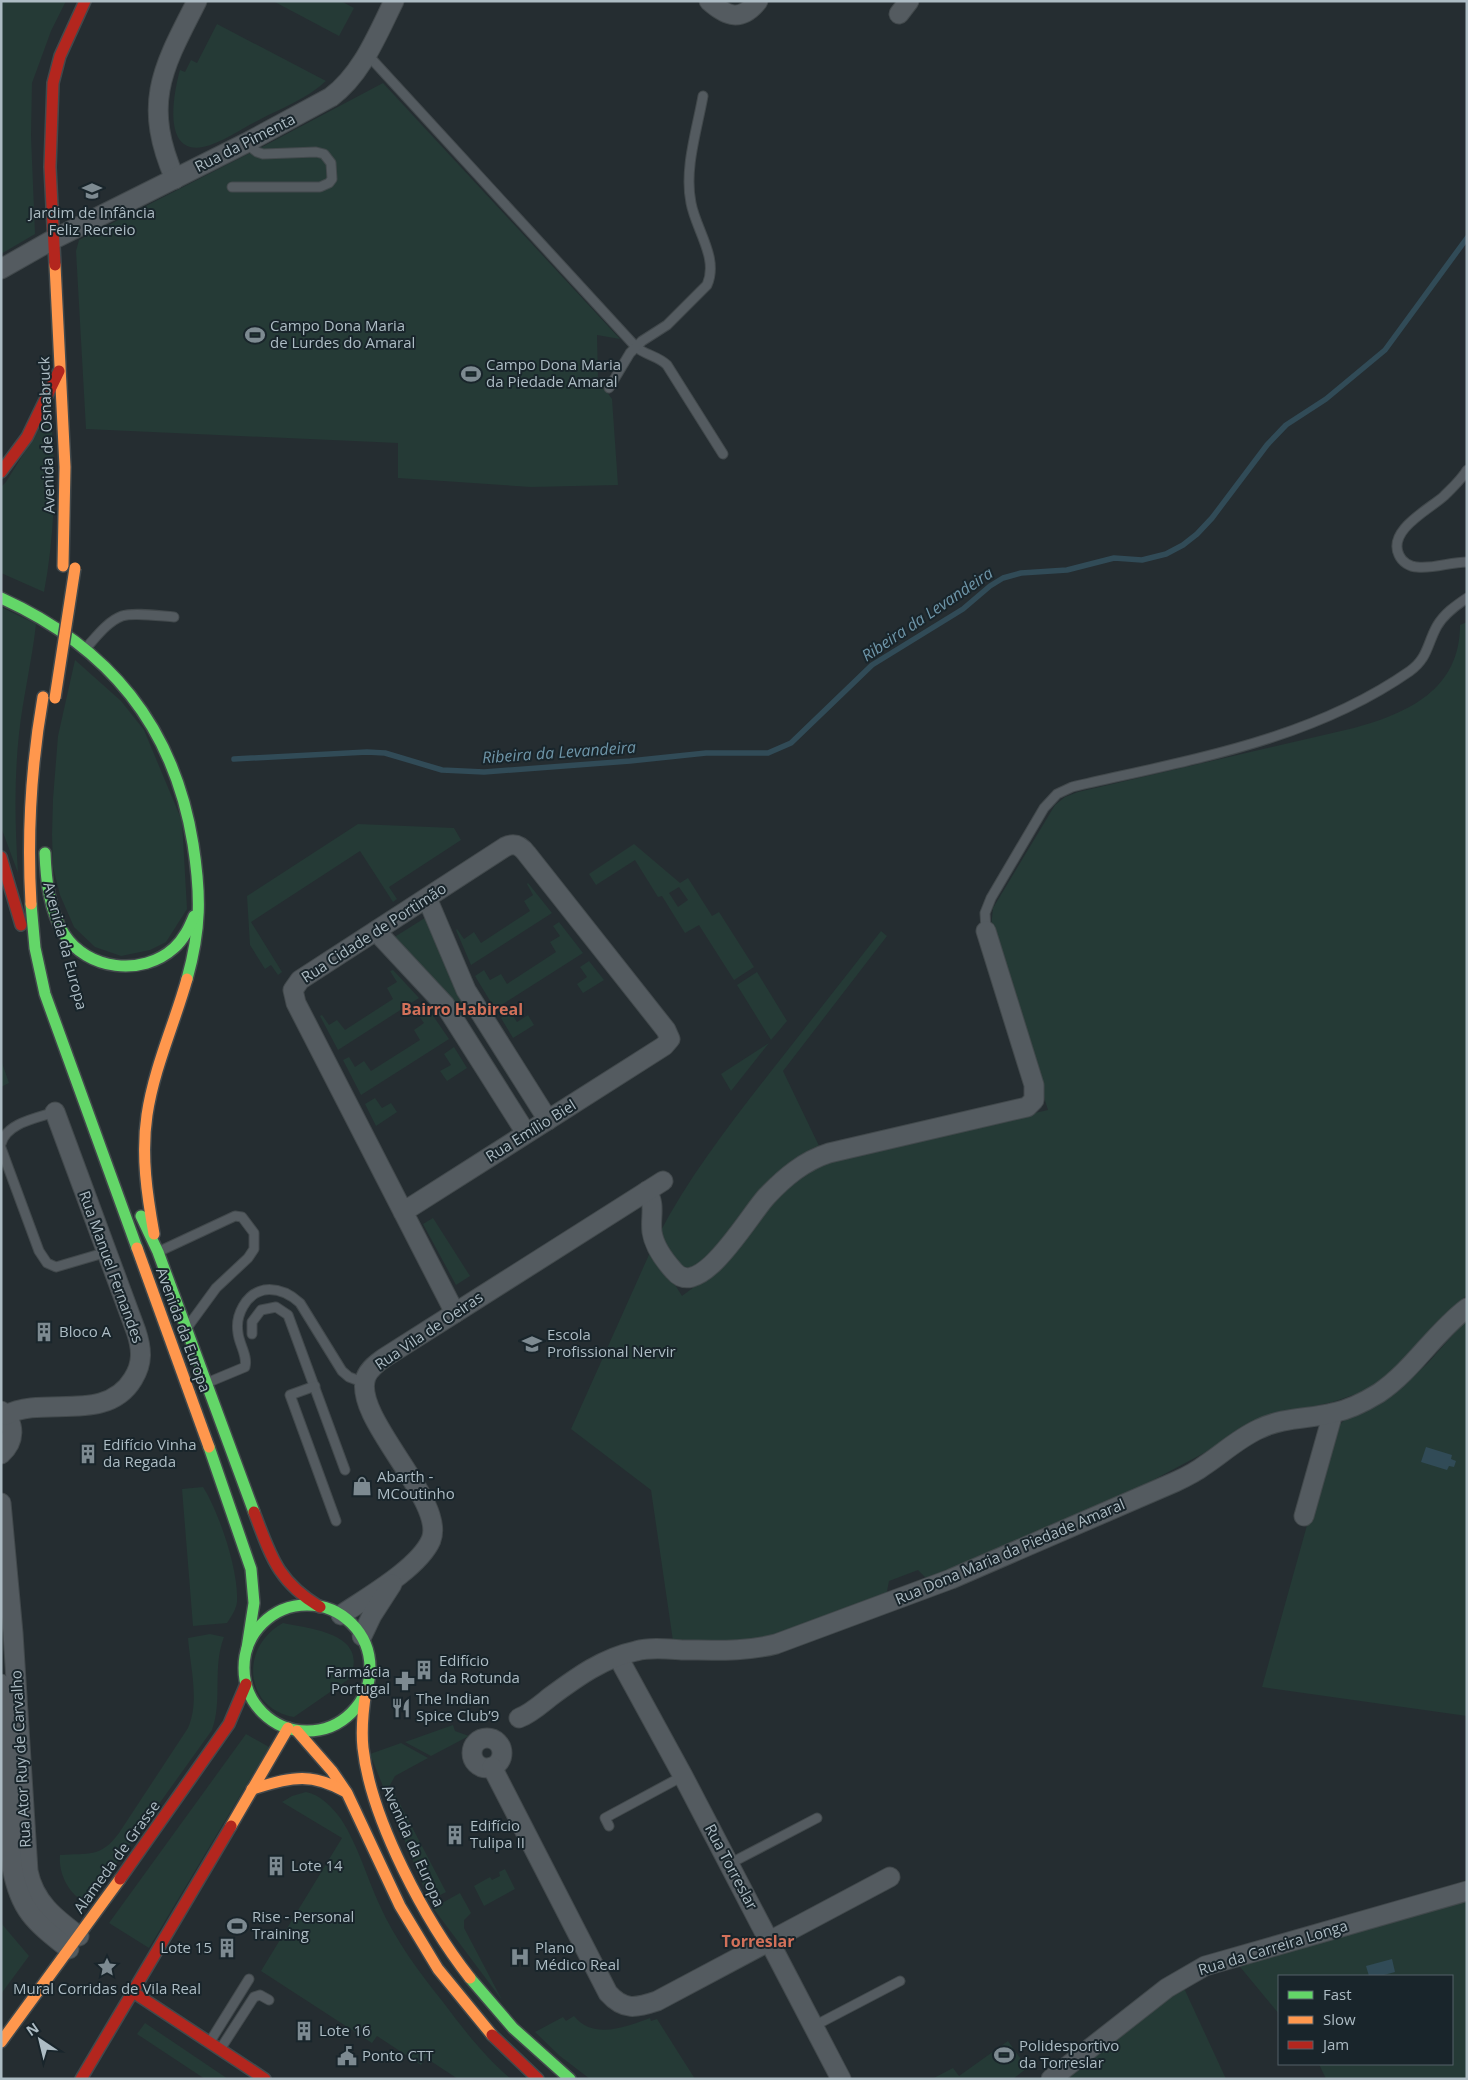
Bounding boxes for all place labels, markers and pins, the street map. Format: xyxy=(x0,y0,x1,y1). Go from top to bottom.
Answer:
school or university icon: Jardim de Infância Feliz Recreio xyxy=(81,180,103,202)
place label: Jardim de Infância Feliz Recreio xyxy=(27,202,155,239)
place label: Campo Dona Maria de Lurdes do Amaral xyxy=(270,315,415,352)
sports icon: Campo Dona Maria de Lurdes do Amaral xyxy=(244,324,266,346)
place label: Campo Dona Maria da Piedade Amaral xyxy=(486,354,621,391)
sports icon: Campo Dona Maria da Piedade Amaral xyxy=(460,363,482,385)
building icon: Bloco A xyxy=(33,1321,55,1343)
place label: Bloco A xyxy=(59,1321,112,1341)
place label: Escola Profissional Nervir xyxy=(547,1324,676,1361)
school or university icon: Escola Profissional Nervir xyxy=(521,1333,543,1355)
place label: Edifício Vinha da Regada xyxy=(103,1434,197,1471)
building icon: Edifício Vinha da Regada xyxy=(77,1443,99,1465)
place label: Abarth - MCoutinho xyxy=(377,1466,455,1503)
shop icon: Abarth - MCoutinho xyxy=(351,1475,373,1497)
place label: Edifício da Rotunda xyxy=(439,1650,520,1687)
building icon: Edifício da Rotunda xyxy=(413,1659,435,1681)
place label: Farmácia Portugal xyxy=(326,1661,390,1698)
pharmacy icon: Farmácia Portugal xyxy=(394,1670,416,1692)
place label: The Indian Spice Club’9 xyxy=(416,1688,499,1725)
restaurant icon: The Indian Spice Club’9 xyxy=(390,1697,412,1719)
place label: Edifício Tulipa II xyxy=(470,1815,525,1852)
building icon: Edifício Tulipa II xyxy=(444,1824,466,1846)
building icon: Lote 14 xyxy=(265,1855,287,1877)
place label: Lote 14 xyxy=(291,1855,343,1875)
place label: Rise - Personal Training xyxy=(252,1906,354,1943)
sports icon: Rise - Personal Training xyxy=(226,1915,248,1937)
place label: Lote 15 xyxy=(160,1937,212,1957)
building icon: Lote 15 xyxy=(216,1937,238,1959)
place label: Plano Médico Real xyxy=(535,1937,620,1974)
hospital icon: Plano Médico Real xyxy=(509,1946,531,1968)
place icon: Mural Corridas de Vila Real xyxy=(96,1956,118,1978)
place label: Mural Corridas de Vila Real xyxy=(13,1978,201,1998)
building icon: Lote 16 xyxy=(293,2020,315,2042)
place label: Lote 16 xyxy=(319,2020,371,2040)
place label: Polidesportivo da Torreslar xyxy=(1019,2035,1119,2072)
sports icon: Polidesportivo da Torreslar xyxy=(993,2044,1015,2066)
public building icon: Ponto CTT xyxy=(336,2045,358,2067)
place label: Ponto CTT xyxy=(362,2045,434,2065)

